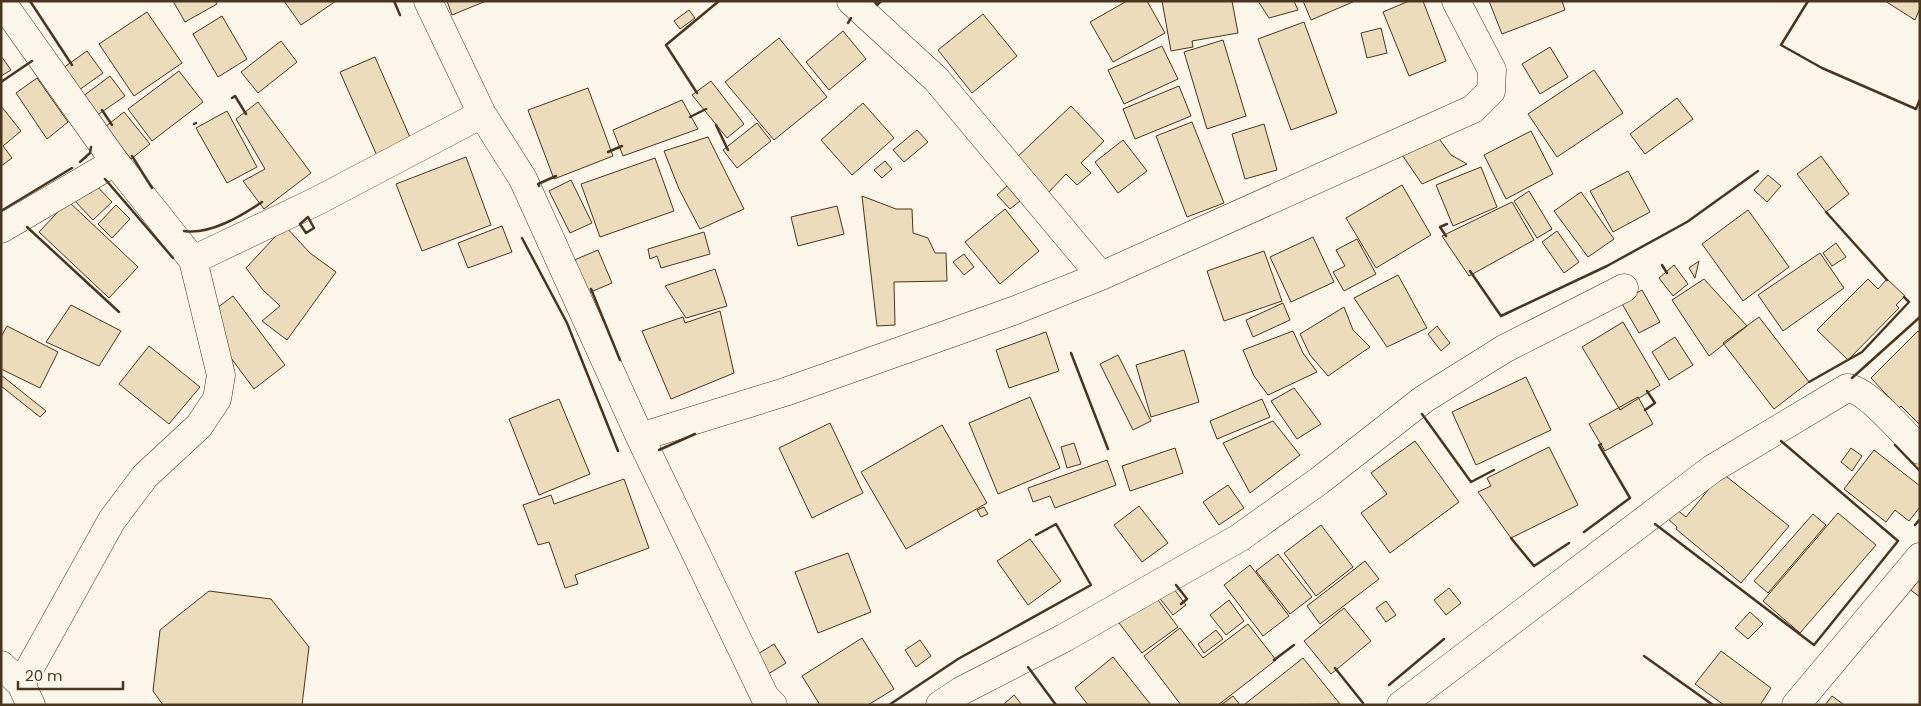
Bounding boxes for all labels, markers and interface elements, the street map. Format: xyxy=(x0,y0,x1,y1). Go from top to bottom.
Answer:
scale bar xyxy=(18,658,122,690)
text: 20 m xyxy=(25,665,63,686)

